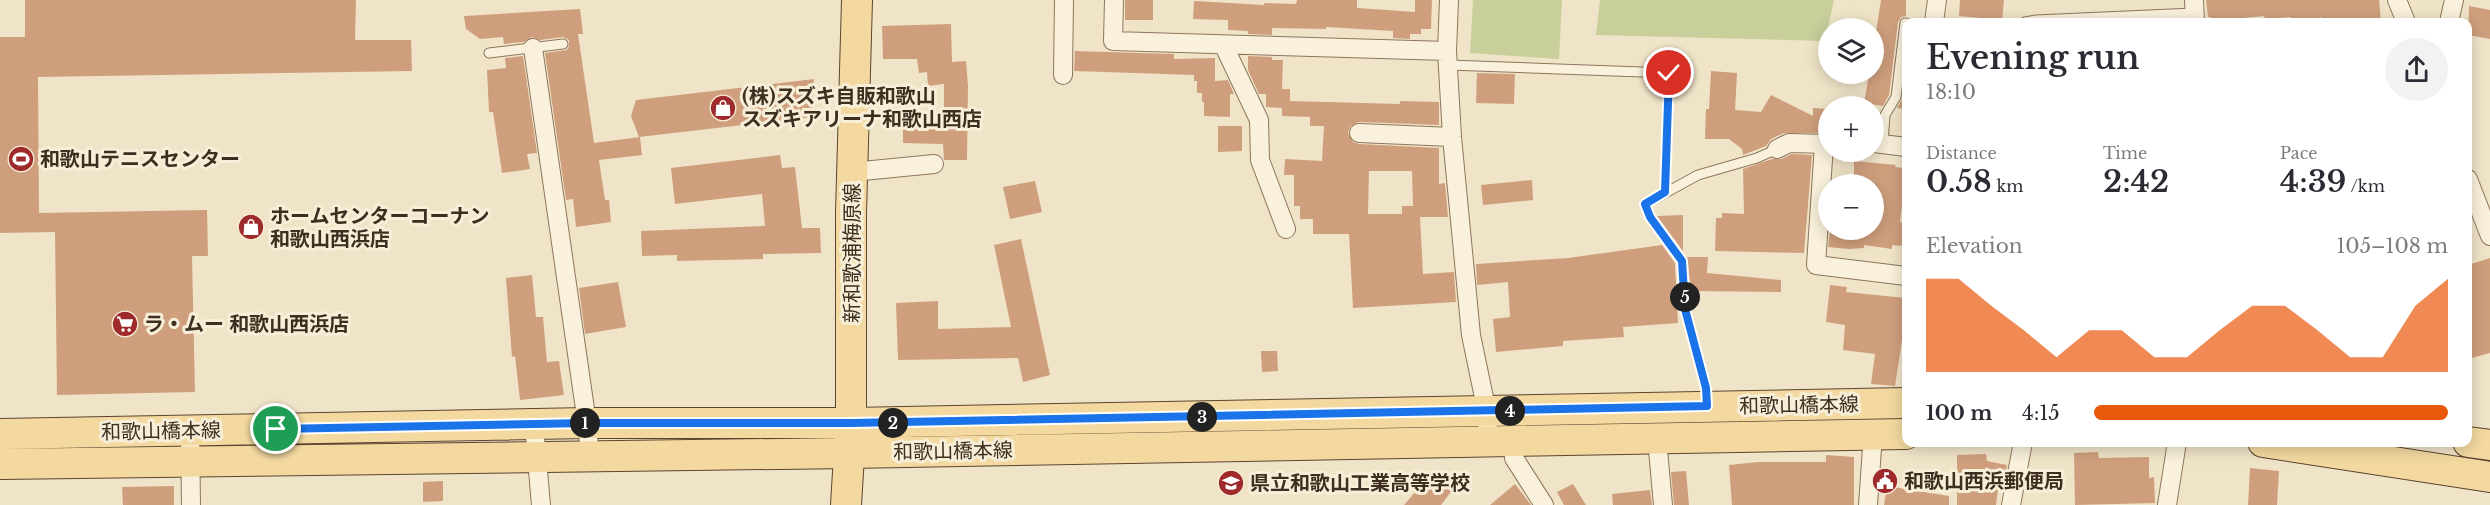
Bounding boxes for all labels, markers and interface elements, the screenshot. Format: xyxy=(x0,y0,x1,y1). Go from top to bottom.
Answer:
map controls xyxy=(1818,18,1884,240)
button: layers xyxy=(1818,18,1884,84)
text: Evening run xyxy=(1926,37,2140,78)
button: share xyxy=(2385,38,2448,101)
pin xyxy=(1643,47,1694,98)
icon: check xyxy=(1652,56,1685,89)
text: 18:10 xyxy=(1926,80,1976,104)
place label: (株)スズキ自販和歌山 スズキアリーナ和歌山西店 xyxy=(742,84,982,131)
shop icon: (株)スズキ自販和歌山 スズキアリーナ和歌山西店 xyxy=(708,93,738,123)
button: + xyxy=(1818,96,1884,162)
text: Distance xyxy=(1926,143,1997,163)
text: Time xyxy=(2103,143,2147,163)
text: Pace xyxy=(2280,143,2317,163)
sports icon: 和歌山テニスセンター xyxy=(6,144,36,174)
place label: 和歌山テニスセンター xyxy=(40,147,240,171)
text: 0.58 xyxy=(1926,163,1992,200)
text: 2:42 xyxy=(2103,163,2169,200)
text: 4:39 xyxy=(2280,163,2347,200)
button: − xyxy=(1818,174,1884,240)
text: km xyxy=(1992,176,2024,196)
text: /km xyxy=(2347,176,2385,196)
street label: 新和歌浦梅原線 xyxy=(840,183,864,323)
place label: ホームセンターコーナン 和歌山西浜店 xyxy=(270,204,489,251)
shop icon: ホームセンターコーナン 和歌山西浜店 xyxy=(236,212,266,242)
text: Elevation xyxy=(1926,234,2023,258)
text: 105–108 m xyxy=(2336,234,2448,258)
pin: 5 xyxy=(1670,282,1700,312)
text: 5 xyxy=(1680,287,1690,307)
supermarket icon: ラ・ムー 和歌山西浜店 xyxy=(110,309,140,339)
place label: ラ・ムー 和歌山西浜店 xyxy=(144,312,349,336)
street label: 和歌山橋本線 xyxy=(1739,392,1859,418)
pin: 4 xyxy=(1495,396,1525,426)
text: 4 xyxy=(1505,401,1515,421)
text: 100 m xyxy=(1926,401,1992,425)
text: 4:15 xyxy=(2022,401,2060,425)
pin: 3 xyxy=(1187,402,1217,432)
pin xyxy=(250,403,301,454)
text: 3 xyxy=(1197,407,1207,427)
pin: 1 xyxy=(570,408,600,438)
pin: 2 xyxy=(878,408,908,438)
icon: arrive xyxy=(259,412,292,445)
text: 1 xyxy=(582,413,588,433)
text: 2 xyxy=(888,413,898,433)
street label: 和歌山橋本線 xyxy=(101,418,221,444)
street label: 和歌山橋本線 xyxy=(893,438,1013,464)
public building icon: 和歌山西浜郵便局 xyxy=(1870,466,1900,496)
school or university icon: 県立和歌山工業高等学校 xyxy=(1216,468,1246,498)
place label: 和歌山西浜郵便局 xyxy=(1904,469,2064,493)
place label: 県立和歌山工業高等学校 xyxy=(1250,471,1470,495)

